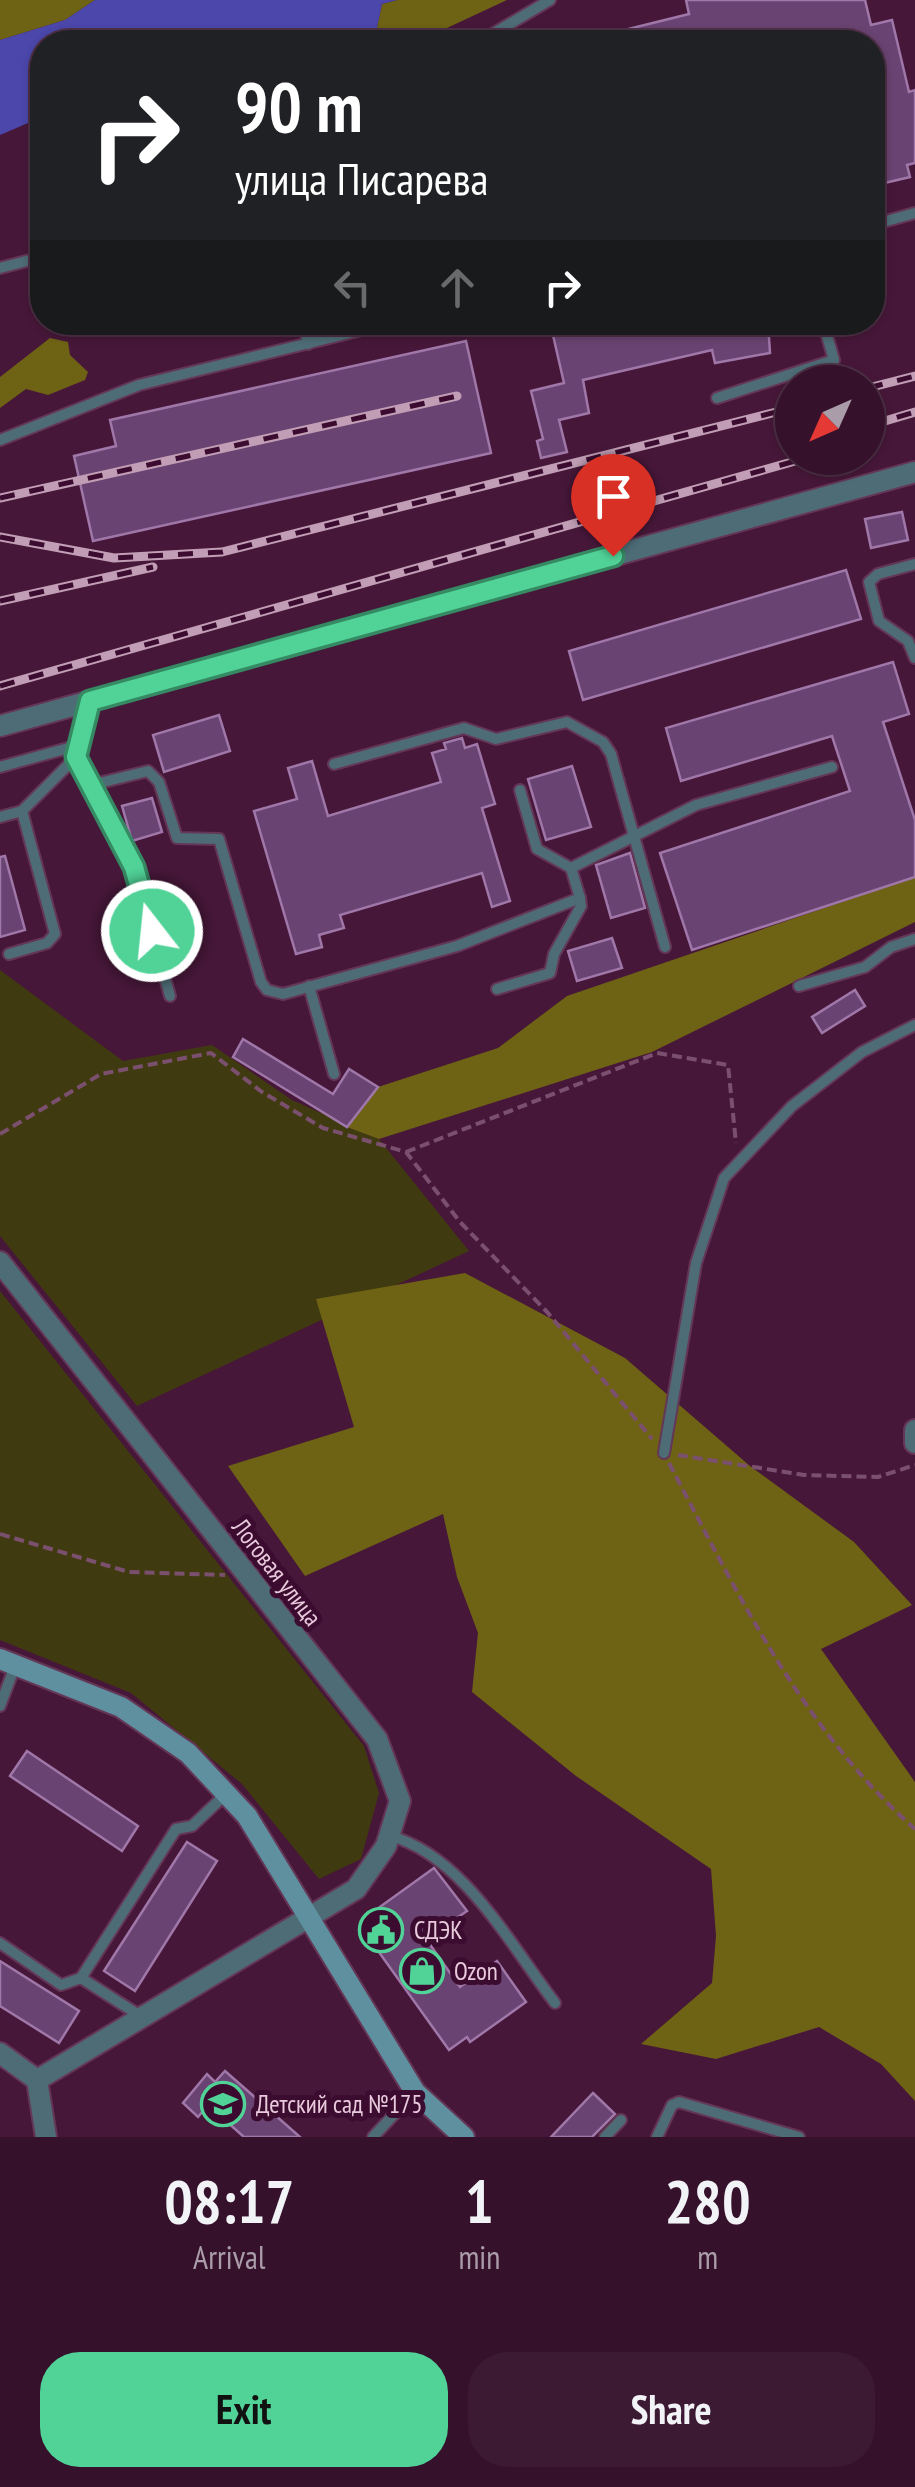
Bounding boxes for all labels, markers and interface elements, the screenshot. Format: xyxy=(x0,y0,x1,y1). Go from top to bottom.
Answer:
text: 90 m xyxy=(235,61,363,151)
icon: right xyxy=(70,70,200,200)
text: улица Писарева xyxy=(235,149,489,207)
icon: left xyxy=(325,260,380,315)
icon: ahead xyxy=(430,260,485,315)
icon: right xyxy=(535,260,590,315)
north arrow xyxy=(775,365,885,475)
map controls xyxy=(775,365,885,475)
pin xyxy=(571,454,656,557)
icon: arrive xyxy=(586,469,641,524)
position arrow xyxy=(100,879,204,983)
street label: Логовая улица xyxy=(225,1511,329,1632)
public building icon: СДЭК xyxy=(358,1907,404,1953)
place label: СДЭК xyxy=(414,1914,463,1946)
shop icon: Ozon xyxy=(399,1948,445,1994)
place label: Ozon xyxy=(454,1955,498,1987)
school or university icon: Детский сад №175 xyxy=(200,2081,246,2127)
place label: Детский сад №175 xyxy=(256,2088,423,2120)
text: 08:17 xyxy=(164,2162,294,2240)
text: 1 xyxy=(465,2162,494,2240)
text: 280 xyxy=(665,2162,751,2240)
text: Arrival xyxy=(193,2236,265,2278)
text: min xyxy=(458,2236,500,2278)
text: m xyxy=(697,2236,718,2278)
button: Exit xyxy=(40,2352,448,2467)
button: Share xyxy=(468,2352,875,2467)

